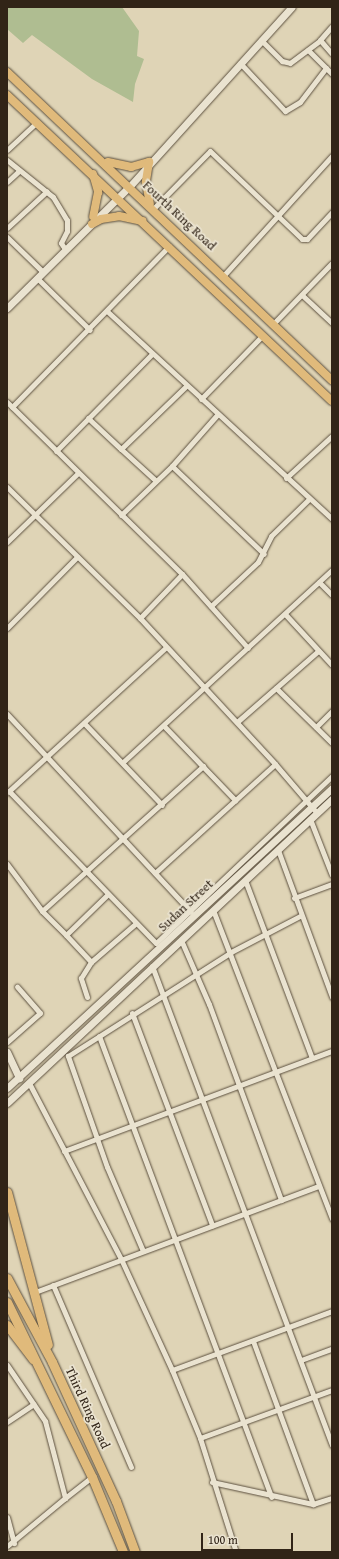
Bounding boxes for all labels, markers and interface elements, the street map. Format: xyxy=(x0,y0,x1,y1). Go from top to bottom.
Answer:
street label: Fourth Ring Road xyxy=(139,178,219,254)
street label: Sudan Street xyxy=(155,877,217,935)
street label: Third Ring Road xyxy=(61,1365,113,1451)
scale bar xyxy=(203,1525,295,1551)
text: 100 m xyxy=(208,1531,238,1548)

